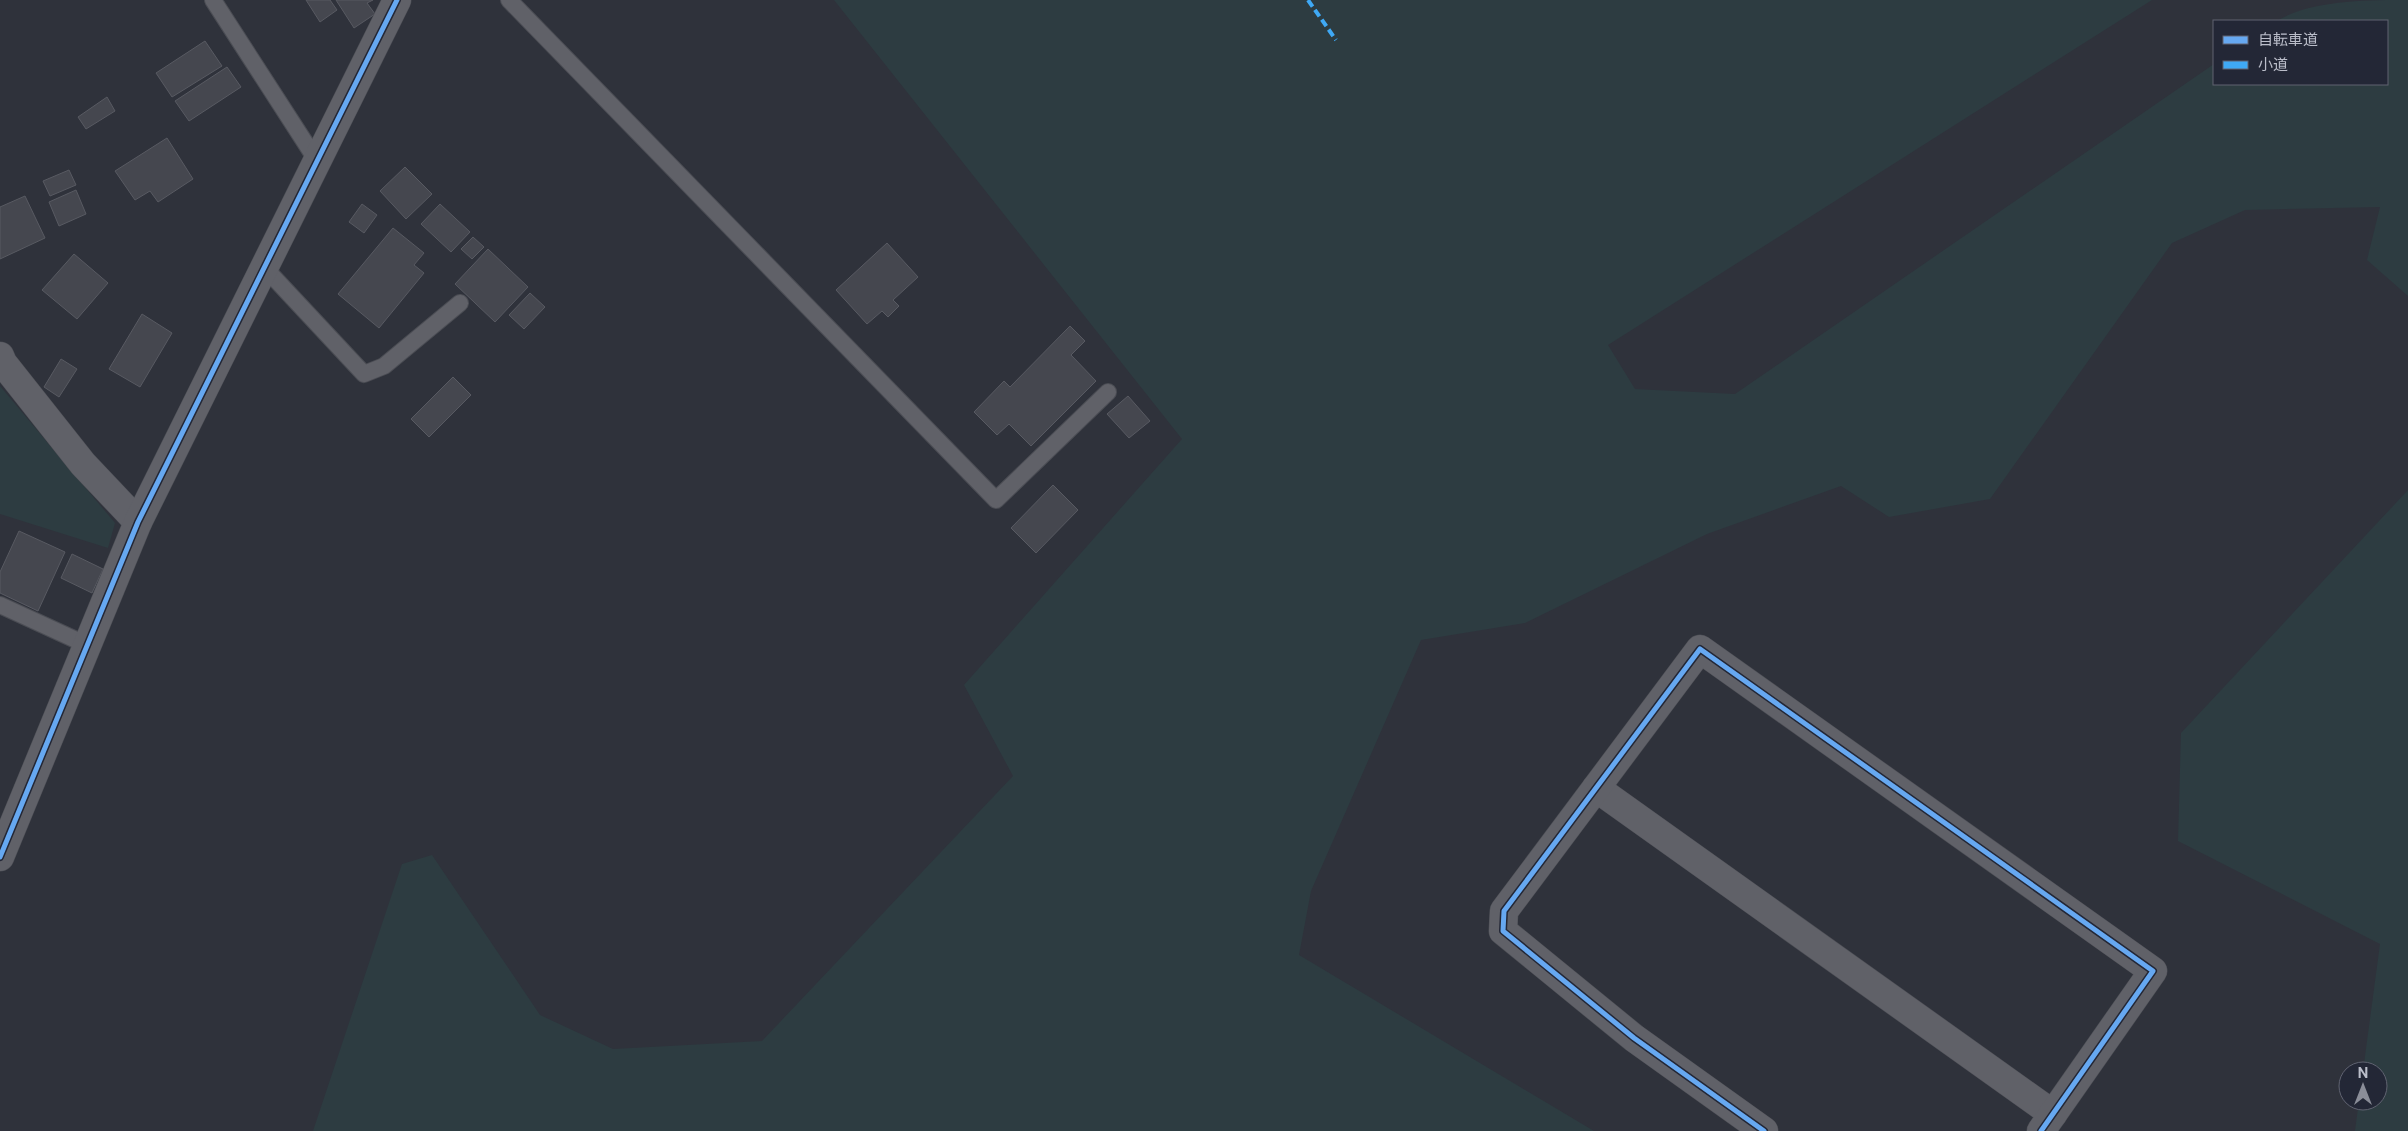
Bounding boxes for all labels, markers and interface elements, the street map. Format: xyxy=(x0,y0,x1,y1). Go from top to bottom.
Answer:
legend xyxy=(2213,20,2388,85)
text: 自転車道 xyxy=(2258,31,2318,48)
text: 小道 xyxy=(2258,56,2288,73)
north arrow xyxy=(2338,1061,2388,1111)
text: N xyxy=(2358,1065,2368,1081)

